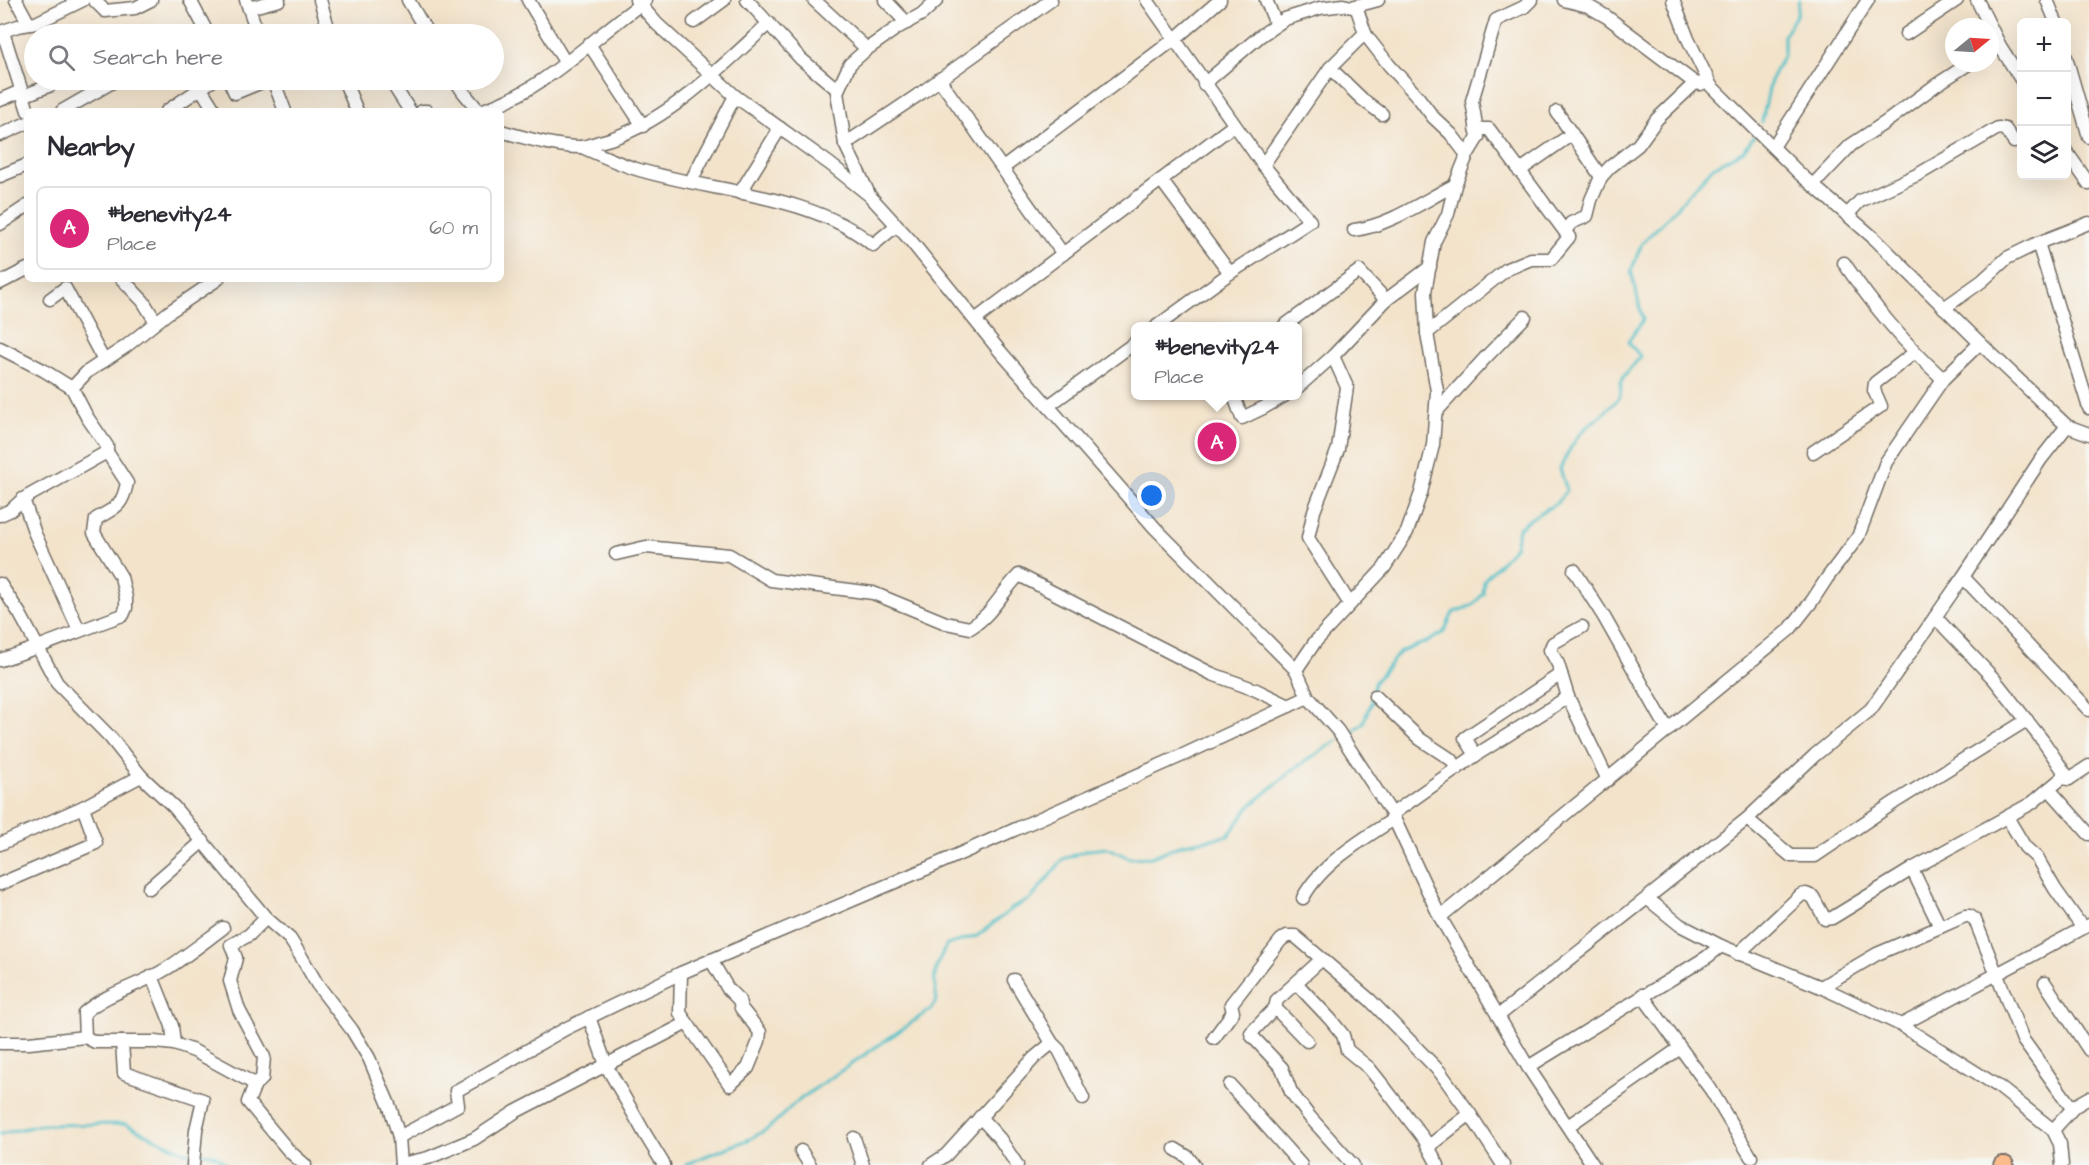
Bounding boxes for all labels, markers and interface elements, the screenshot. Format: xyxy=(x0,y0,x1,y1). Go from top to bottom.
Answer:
north arrow xyxy=(1945,18,1999,72)
map controls xyxy=(2017,18,2071,180)
button: + xyxy=(2017,18,2071,72)
search box xyxy=(24,24,504,90)
icon: search xyxy=(45,41,78,74)
text: Search here xyxy=(93,42,223,73)
button: − xyxy=(2017,72,2071,126)
button: layers xyxy=(2017,126,2071,180)
text: Nearby xyxy=(48,129,135,165)
text: #benevity24 xyxy=(107,199,231,230)
text: A xyxy=(63,214,76,242)
text: 60 m xyxy=(429,214,478,242)
text: Place xyxy=(107,230,157,258)
popup xyxy=(1131,322,1302,400)
text: #benevity24 xyxy=(1154,332,1279,363)
text: Place xyxy=(1154,363,1204,391)
pin: A xyxy=(1198,420,1236,464)
your location xyxy=(1137,481,1166,510)

